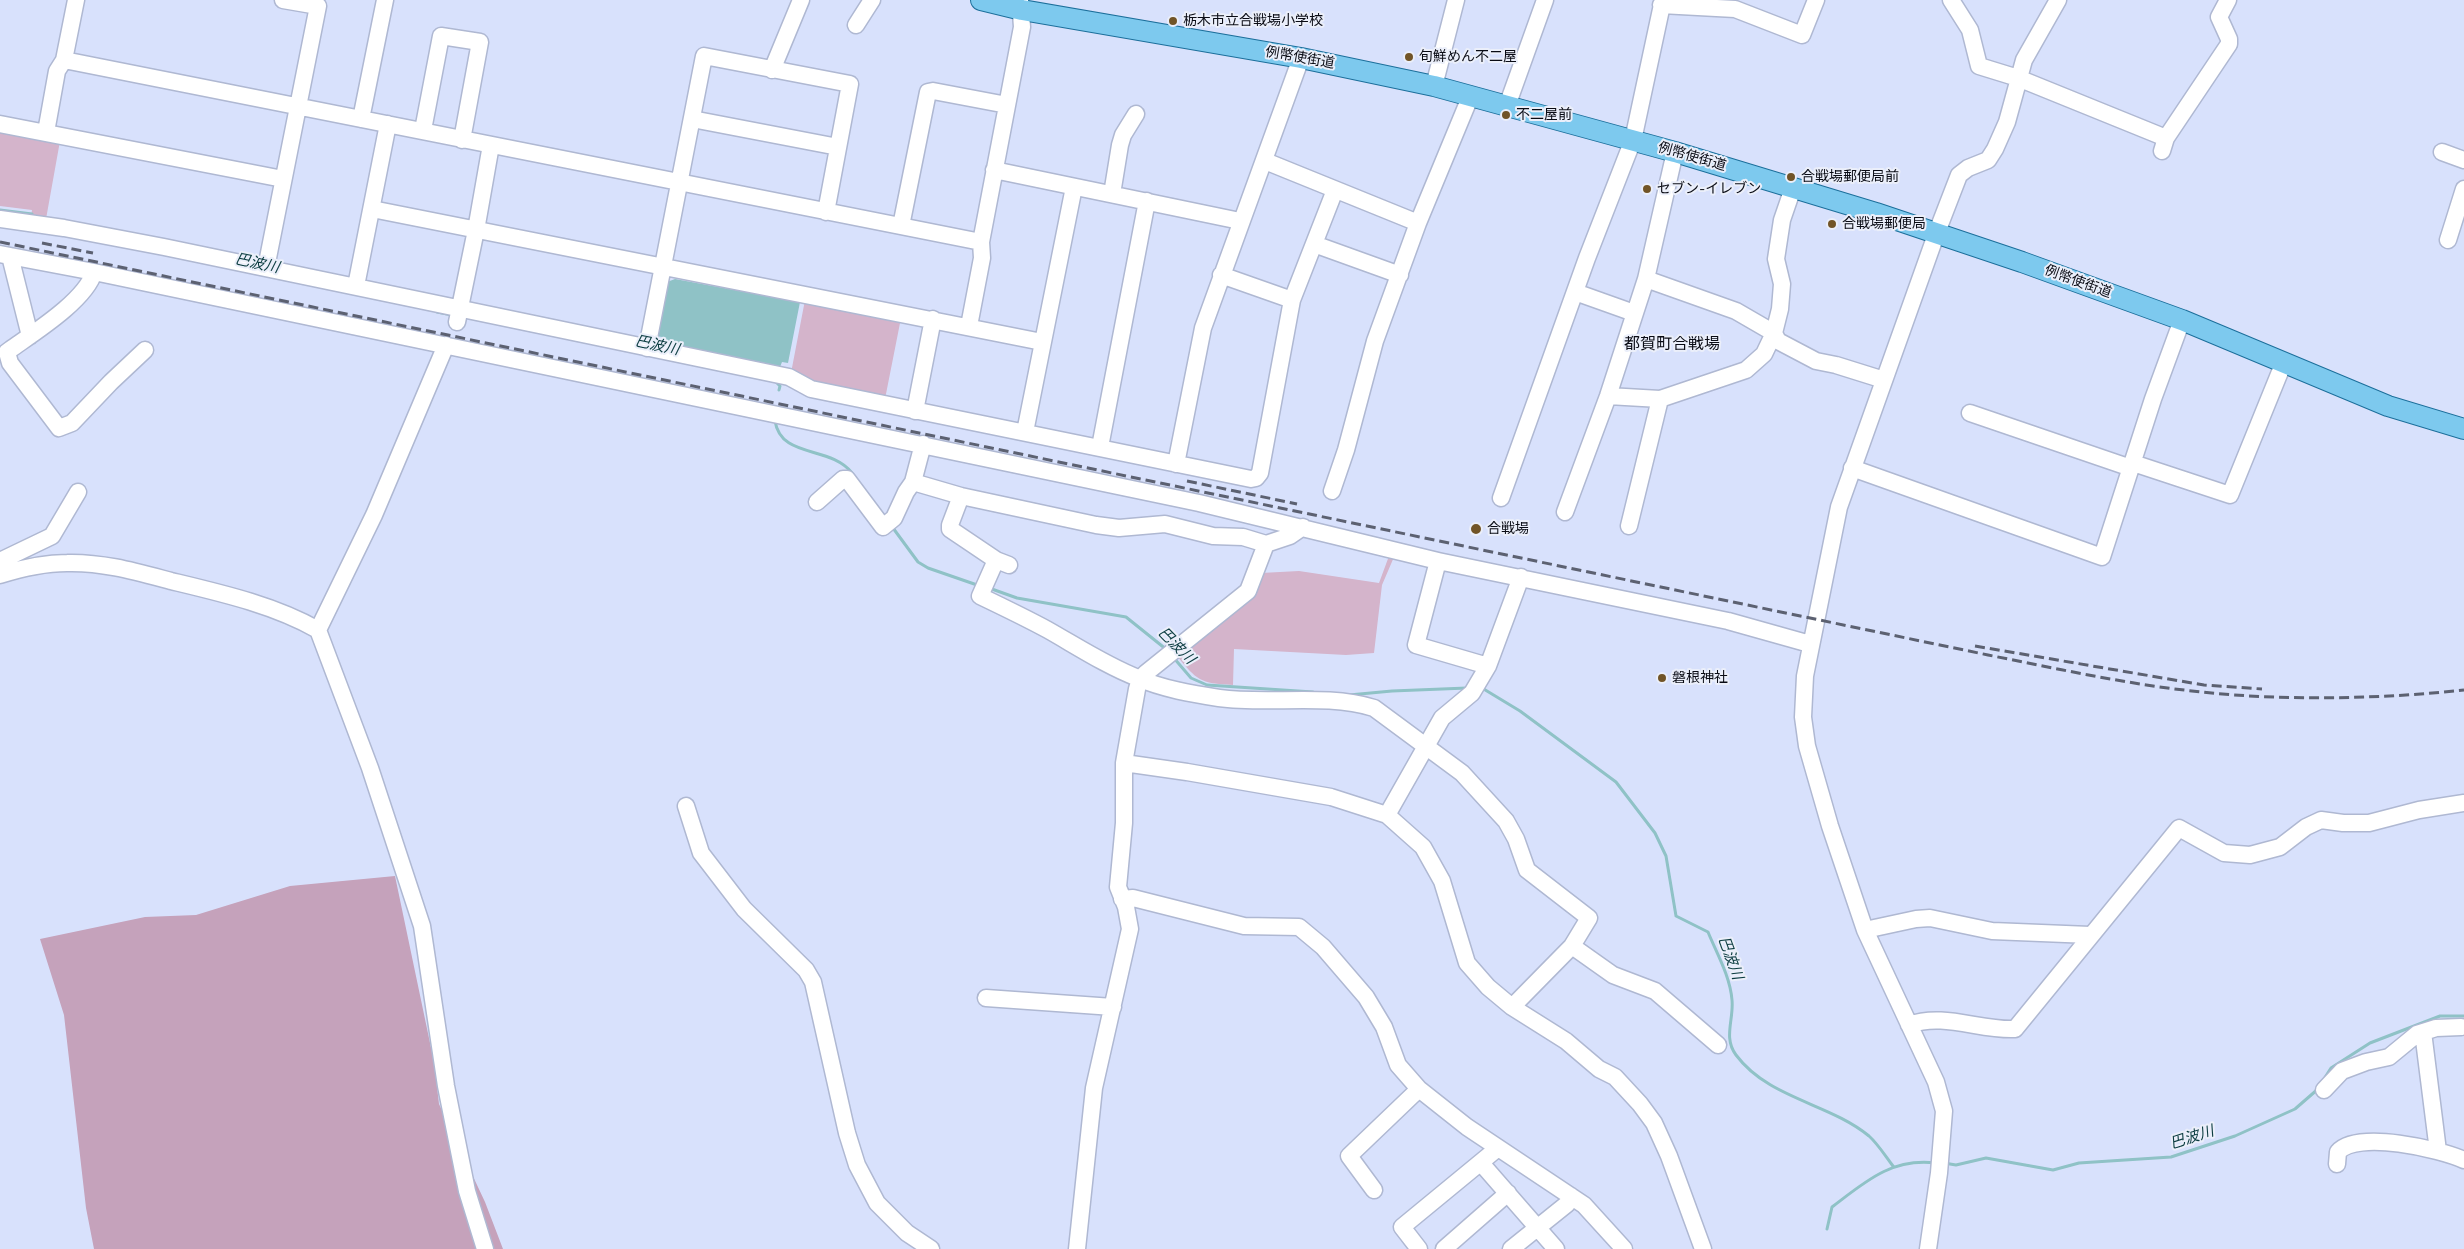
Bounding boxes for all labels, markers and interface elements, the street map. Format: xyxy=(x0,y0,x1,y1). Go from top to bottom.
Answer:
place label: 栃木市立合戦場小学校 xyxy=(1183,13,1323,29)
marker: 栃木市立合戦場小学校 xyxy=(1167,15,1179,27)
street label: 例幣使街道 xyxy=(1264,44,1336,72)
place label: 旬鮮めん不二屋 xyxy=(1419,49,1517,65)
marker: 旬鮮めん不二屋 xyxy=(1403,51,1415,63)
place label: 不二屋前 xyxy=(1516,107,1572,123)
marker: 不二屋前 xyxy=(1500,109,1512,121)
street label: 例幣使街道 xyxy=(1656,139,1728,175)
place label: 合戦場郵便局前 xyxy=(1801,169,1899,185)
marker: 合戦場郵便局前 xyxy=(1785,171,1797,183)
place label: セブン-イレブン xyxy=(1657,181,1761,197)
marker: セブン-イレブン xyxy=(1641,183,1653,195)
place label: 合戦場郵便局 xyxy=(1842,216,1926,232)
marker: 合戦場郵便局 xyxy=(1826,218,1838,230)
water label: 巴波川 xyxy=(233,251,281,277)
street label: 例幣使街道 xyxy=(2042,262,2114,302)
water label: 巴波川 xyxy=(633,333,681,359)
district label: 都賀町合戦場 xyxy=(1624,335,1720,355)
place label: 合戦場 xyxy=(1487,521,1529,537)
marker: 合戦場 xyxy=(1469,522,1483,536)
water label: 巴波川 xyxy=(1154,624,1198,668)
place label: 磐根神社 xyxy=(1672,670,1728,686)
marker: 磐根神社 xyxy=(1656,672,1668,684)
water label: 巴波川 xyxy=(1714,934,1746,982)
water label: 巴波川 xyxy=(2168,1122,2216,1154)

